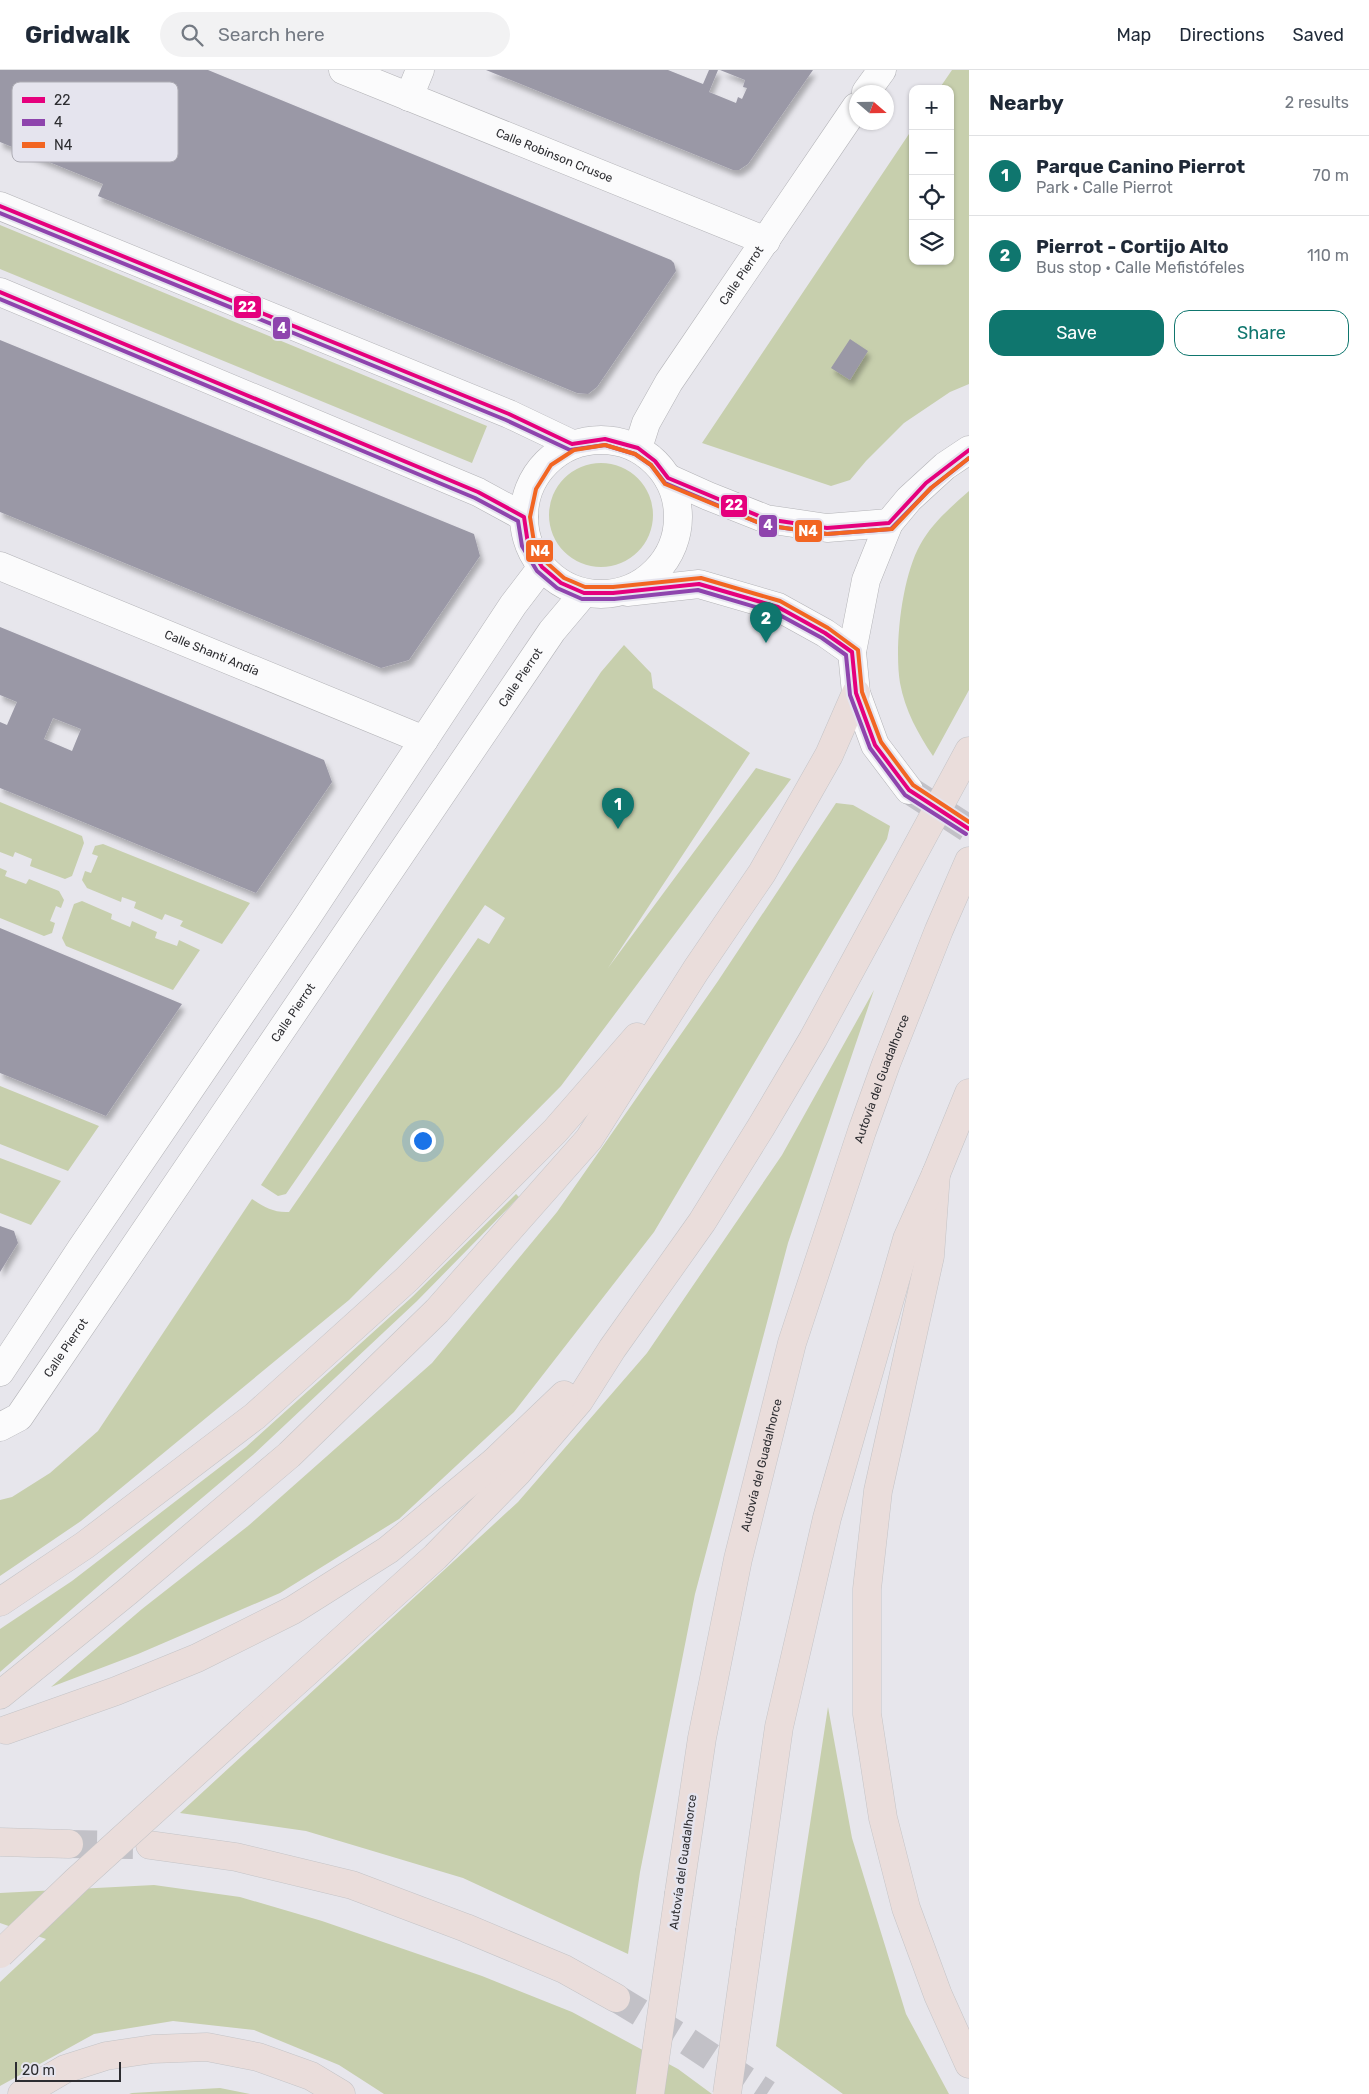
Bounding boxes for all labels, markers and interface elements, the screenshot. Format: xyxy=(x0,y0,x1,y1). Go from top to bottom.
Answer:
search box xyxy=(160,12,510,57)
text: Gridwalk xyxy=(25,21,130,49)
icon: search xyxy=(178,21,206,49)
text: Search here xyxy=(218,23,325,46)
text: Map xyxy=(1116,24,1151,46)
text: Directions xyxy=(1179,24,1265,46)
text: Saved xyxy=(1293,24,1344,46)
legend xyxy=(12,82,178,162)
north arrow xyxy=(849,85,894,130)
map controls xyxy=(909,85,954,265)
button: + xyxy=(909,85,954,130)
text: Nearby xyxy=(989,90,1064,115)
text: 22 xyxy=(54,92,70,109)
text: 2 results xyxy=(1285,93,1349,112)
text: 4 xyxy=(54,114,63,131)
street label: Calle Robinson Crusoe xyxy=(494,126,615,185)
button: − xyxy=(909,130,954,175)
text: N4 xyxy=(54,137,73,154)
text: Parque Canino Pierrot xyxy=(1036,155,1245,178)
text: 1 xyxy=(1001,166,1009,185)
text: 70 m xyxy=(1312,166,1349,185)
button: locate xyxy=(909,175,954,220)
text: Park · Calle Pierrot xyxy=(1036,178,1173,197)
button: layers xyxy=(909,220,954,265)
text: Pierrot - Cortijo Alto xyxy=(1036,235,1229,258)
street label: Calle Pierrot xyxy=(716,243,766,308)
text: 2 xyxy=(1000,246,1010,265)
text: 110 m xyxy=(1307,246,1349,265)
text: Bus stop · Calle Mefistófeles xyxy=(1036,258,1245,277)
line badge: 22 xyxy=(233,295,262,319)
text: 22 xyxy=(238,299,256,316)
button: Save xyxy=(989,310,1164,356)
button: Share xyxy=(1174,310,1349,356)
line badge: 4 xyxy=(272,316,291,340)
text: 4 xyxy=(277,320,287,337)
line badge: 22 xyxy=(720,494,748,518)
text: 22 xyxy=(725,497,743,514)
line badge: 4 xyxy=(758,514,778,538)
text: 4 xyxy=(763,517,773,534)
line badge: N4 xyxy=(794,519,823,543)
text: N4 xyxy=(798,523,818,540)
line badge: N4 xyxy=(525,539,554,563)
text: N4 xyxy=(530,543,550,560)
pin: 2 xyxy=(750,602,782,643)
street label: Calle Shanti Andía xyxy=(162,627,261,679)
street label: Calle Pierrot xyxy=(496,645,546,710)
pin: 1 xyxy=(602,788,634,829)
street label: Calle Pierrot xyxy=(268,980,318,1045)
street label: Autovía del Guadalhorce xyxy=(851,1012,912,1145)
your location xyxy=(410,1128,436,1154)
street label: Calle Pierrot xyxy=(41,1316,91,1380)
street label: Autovía del Guadalhorce xyxy=(738,1397,785,1533)
street label: Autovía del Guadalhorce xyxy=(667,1793,699,1930)
scale bar xyxy=(15,2059,121,2082)
text: 20 m xyxy=(22,2062,55,2079)

